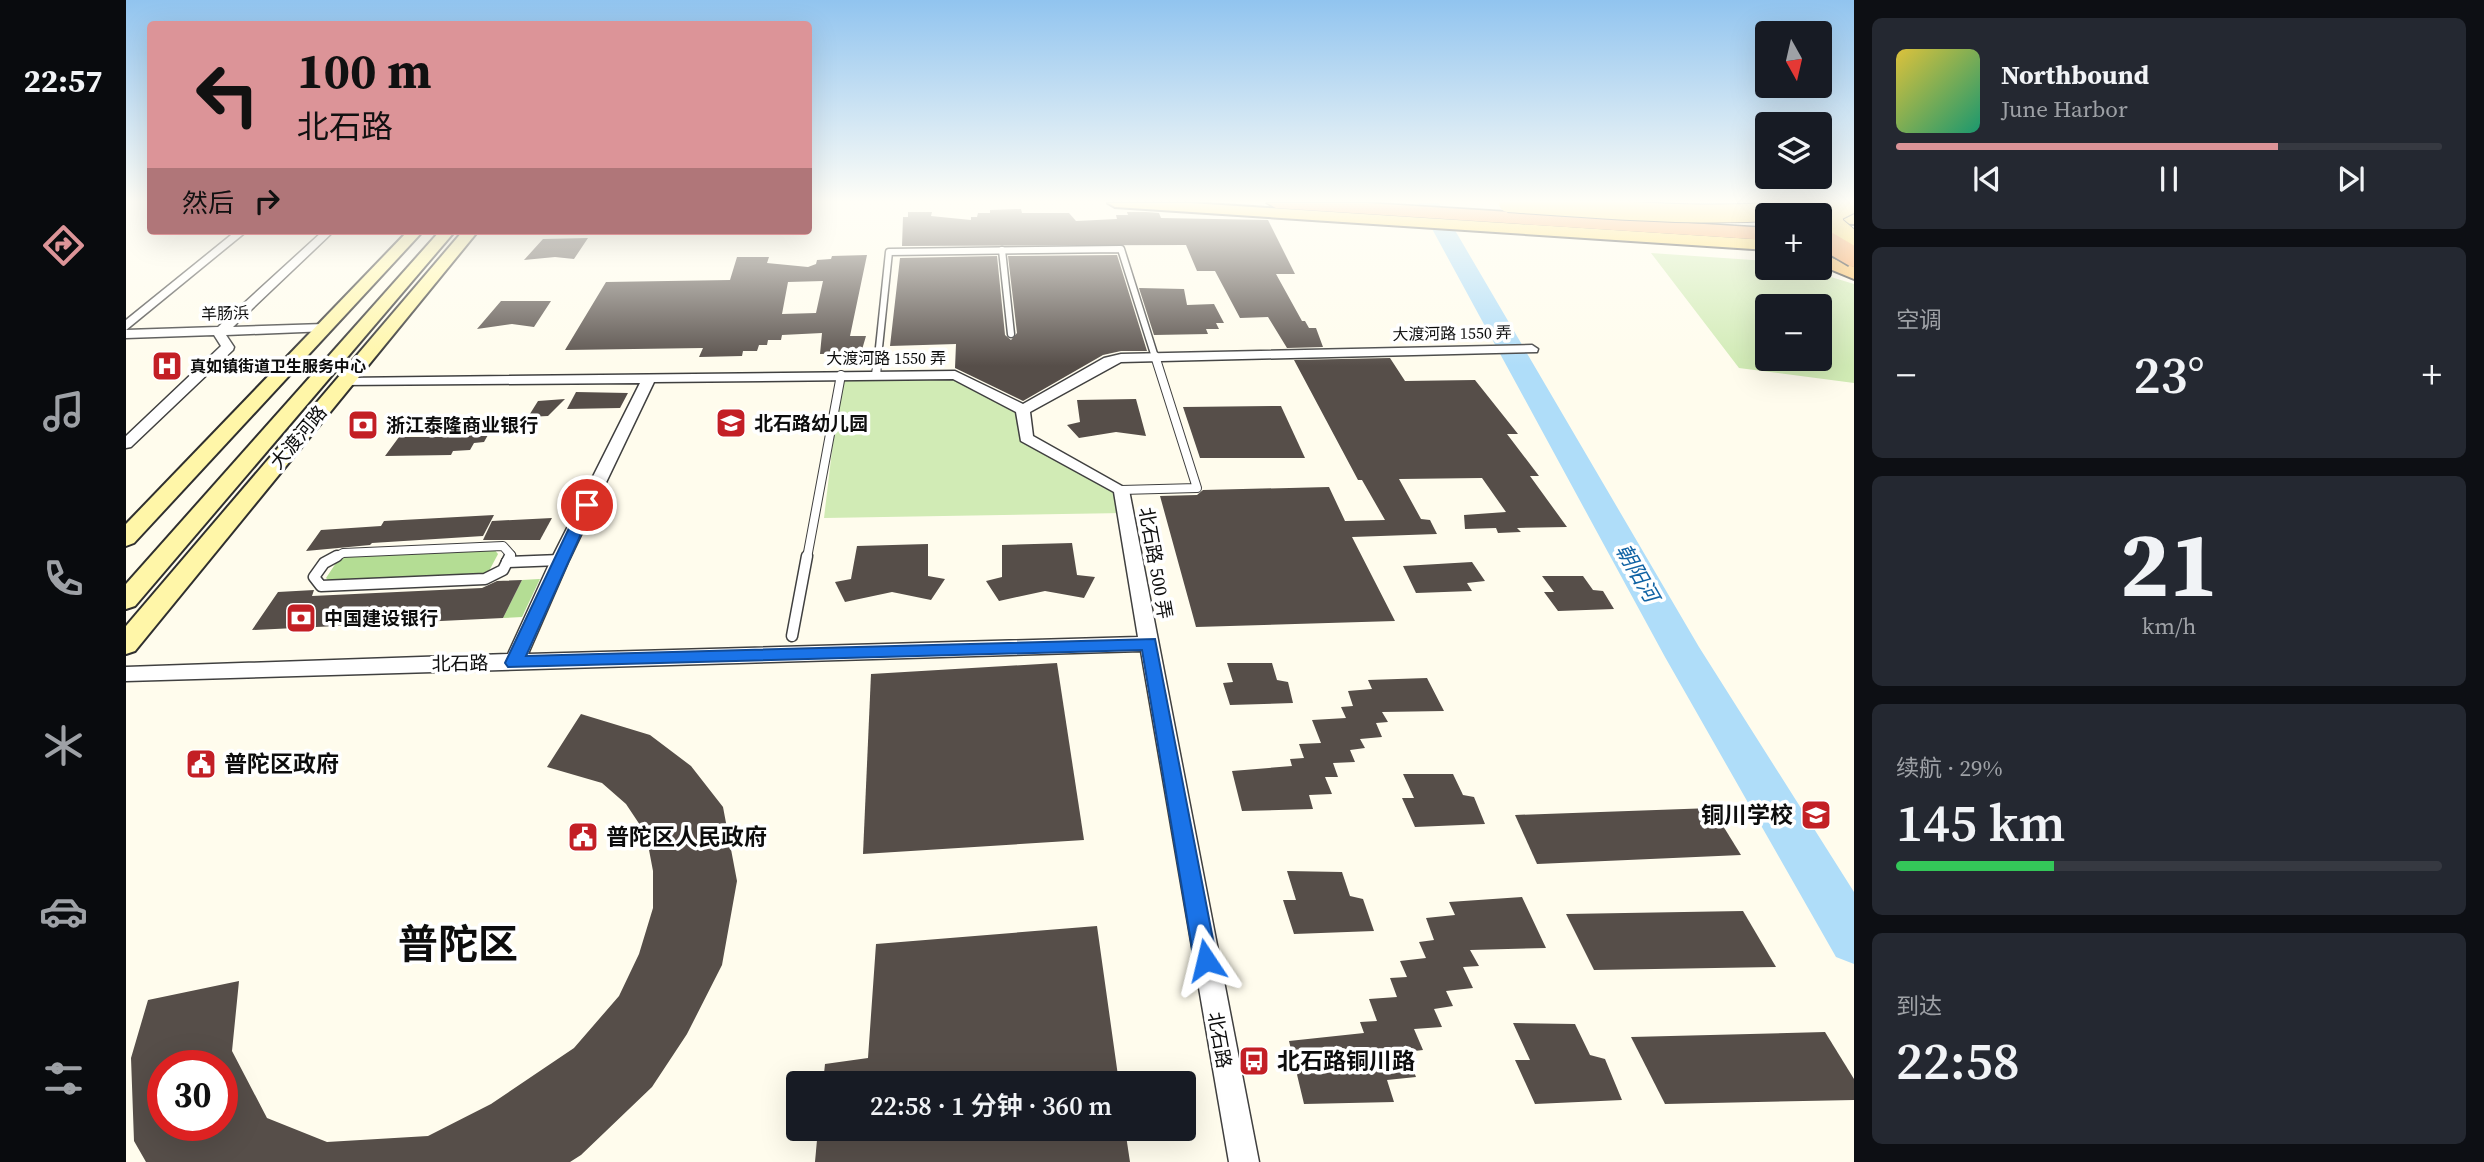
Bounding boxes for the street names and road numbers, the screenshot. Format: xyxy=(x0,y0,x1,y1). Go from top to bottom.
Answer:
street label: 羊肠浜 xyxy=(201,301,249,325)
street label: 大渡河路 1550 弄 xyxy=(1392,321,1512,345)
street label: 大渡河路 1550 弄 xyxy=(826,347,946,369)
street label: 大渡河路 xyxy=(264,400,332,474)
street label: 北石路 500 弄 xyxy=(1133,505,1179,621)
street label: 北石路 xyxy=(431,650,489,676)
street label: 北石路 xyxy=(1202,1010,1238,1070)

